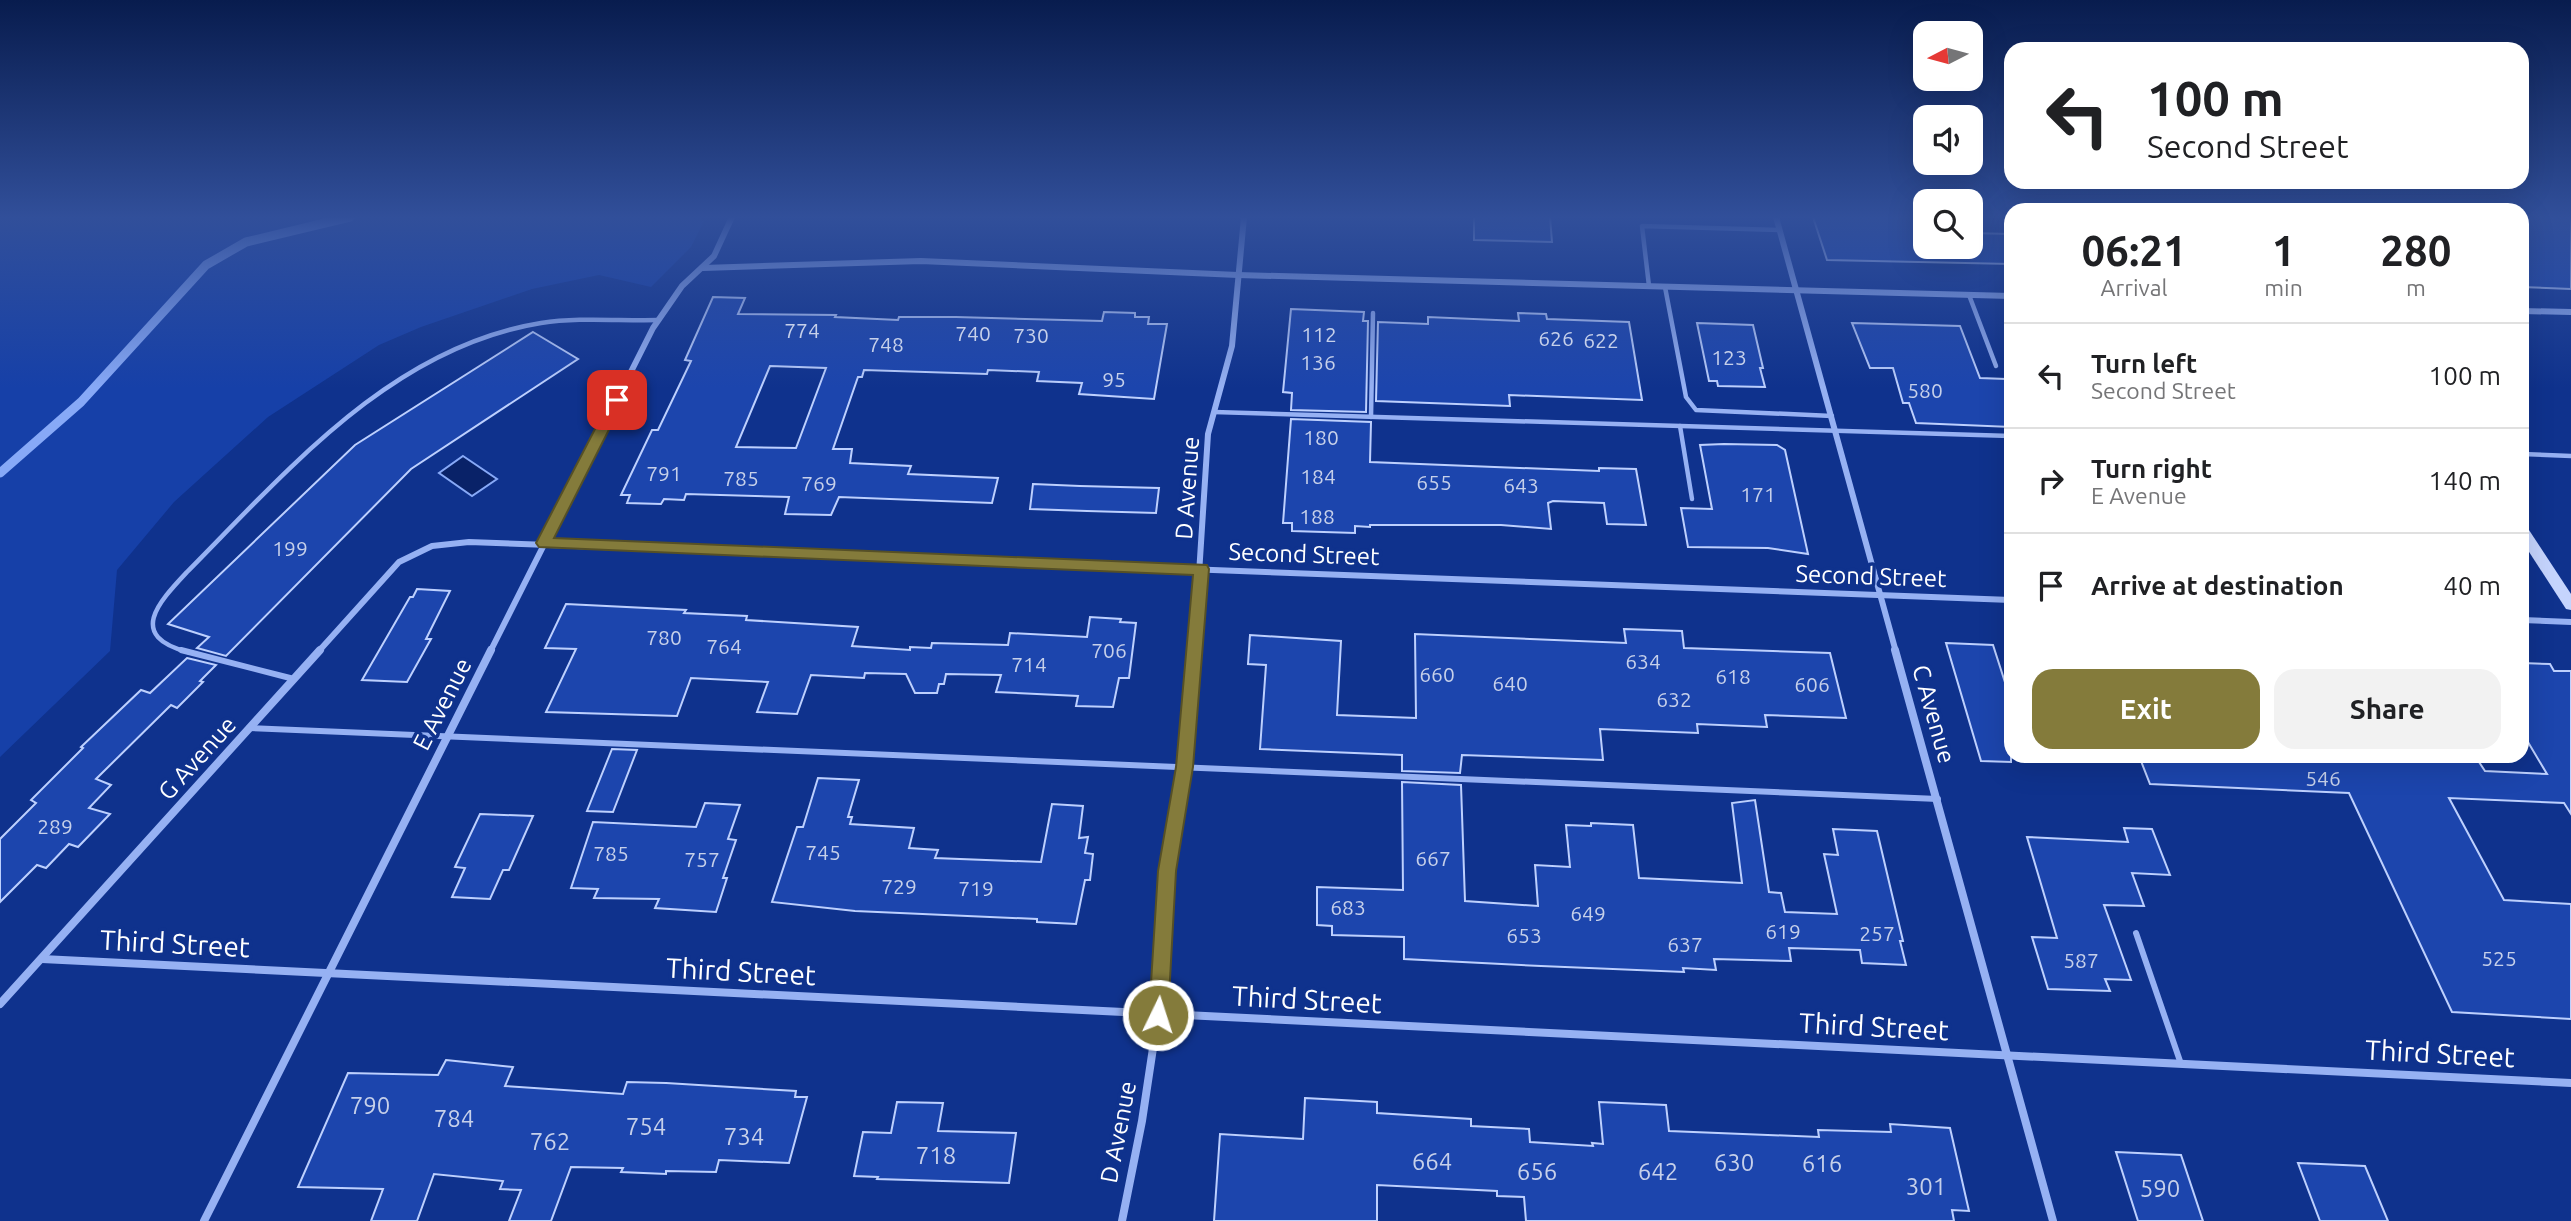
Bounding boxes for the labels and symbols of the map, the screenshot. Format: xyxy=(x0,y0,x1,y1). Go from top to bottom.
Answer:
north arrow xyxy=(1913,21,1983,91)
house number: 774 xyxy=(784,318,820,342)
house number: 740 xyxy=(955,321,991,345)
house number: 112 xyxy=(1301,322,1337,346)
house number: 730 xyxy=(1013,323,1049,347)
house number: 626 xyxy=(1538,326,1574,350)
house number: 622 xyxy=(1583,328,1619,352)
house number: 748 xyxy=(868,332,904,356)
house number: 123 xyxy=(1711,345,1747,369)
house number: 136 xyxy=(1300,350,1336,374)
house number: 95 xyxy=(1102,367,1126,391)
pin xyxy=(587,370,647,430)
house number: 580 xyxy=(1907,378,1943,402)
house number: 180 xyxy=(1303,425,1339,449)
street label: D Avenue xyxy=(1170,436,1204,540)
house number: 791 xyxy=(646,461,682,485)
house number: 184 xyxy=(1300,464,1336,488)
house number: 785 xyxy=(723,466,759,490)
house number: 655 xyxy=(1416,470,1452,494)
house number: 769 xyxy=(801,471,837,495)
house number: 643 xyxy=(1503,473,1539,497)
house number: 171 xyxy=(1740,482,1776,506)
house number: 188 xyxy=(1299,504,1335,528)
house number: 199 xyxy=(272,536,308,560)
street label: Second Street xyxy=(1228,538,1381,570)
street label: Second Street xyxy=(1795,560,1948,592)
house number: 780 xyxy=(646,625,682,649)
house number: 764 xyxy=(706,634,742,658)
house number: 706 xyxy=(1091,638,1127,662)
house number: 634 xyxy=(1625,649,1661,673)
house number: 714 xyxy=(1011,652,1047,676)
street label: E Avenue xyxy=(407,653,477,755)
house number: 660 xyxy=(1419,662,1455,686)
street label: C Avenue xyxy=(1907,662,1961,766)
house number: 618 xyxy=(1715,664,1751,688)
house number: 640 xyxy=(1492,671,1528,695)
house number: 606 xyxy=(1794,672,1830,696)
house number: 632 xyxy=(1656,687,1692,711)
street label: G Avenue xyxy=(153,711,241,805)
house number: 546 xyxy=(2305,766,2341,790)
house number: 289 xyxy=(37,814,73,838)
house number: 745 xyxy=(805,840,841,864)
house number: 785 xyxy=(593,841,629,865)
house number: 667 xyxy=(1415,846,1451,870)
house number: 757 xyxy=(684,847,720,871)
house number: 729 xyxy=(881,874,917,898)
house number: 719 xyxy=(958,876,994,900)
house number: 683 xyxy=(1330,895,1366,919)
house number: 649 xyxy=(1570,901,1606,925)
house number: 619 xyxy=(1765,919,1801,943)
house number: 257 xyxy=(1859,921,1895,945)
house number: 653 xyxy=(1506,923,1542,947)
street label: Third Street xyxy=(99,924,251,962)
house number: 637 xyxy=(1667,932,1703,956)
house number: 525 xyxy=(2481,946,2517,970)
house number: 587 xyxy=(2063,948,2099,972)
street label: Third Street xyxy=(665,952,817,990)
position arrow xyxy=(1121,978,1195,1052)
street label: Third Street xyxy=(1231,980,1383,1018)
street label: Third Street xyxy=(1798,1007,1950,1045)
street label: Third Street xyxy=(2364,1034,2516,1072)
street label: D Avenue xyxy=(1095,1079,1141,1185)
house number: 790 xyxy=(350,1092,390,1119)
house number: 784 xyxy=(434,1105,474,1132)
house number: 754 xyxy=(626,1113,666,1140)
house number: 734 xyxy=(724,1123,764,1150)
house number: 762 xyxy=(530,1128,570,1155)
house number: 718 xyxy=(916,1142,956,1169)
house number: 664 xyxy=(1412,1148,1452,1175)
house number: 630 xyxy=(1714,1149,1754,1176)
house number: 616 xyxy=(1802,1150,1842,1177)
house number: 656 xyxy=(1517,1158,1557,1185)
house number: 642 xyxy=(1638,1158,1678,1185)
house number: 301 xyxy=(1906,1173,1946,1200)
house number: 590 xyxy=(2140,1175,2180,1202)

